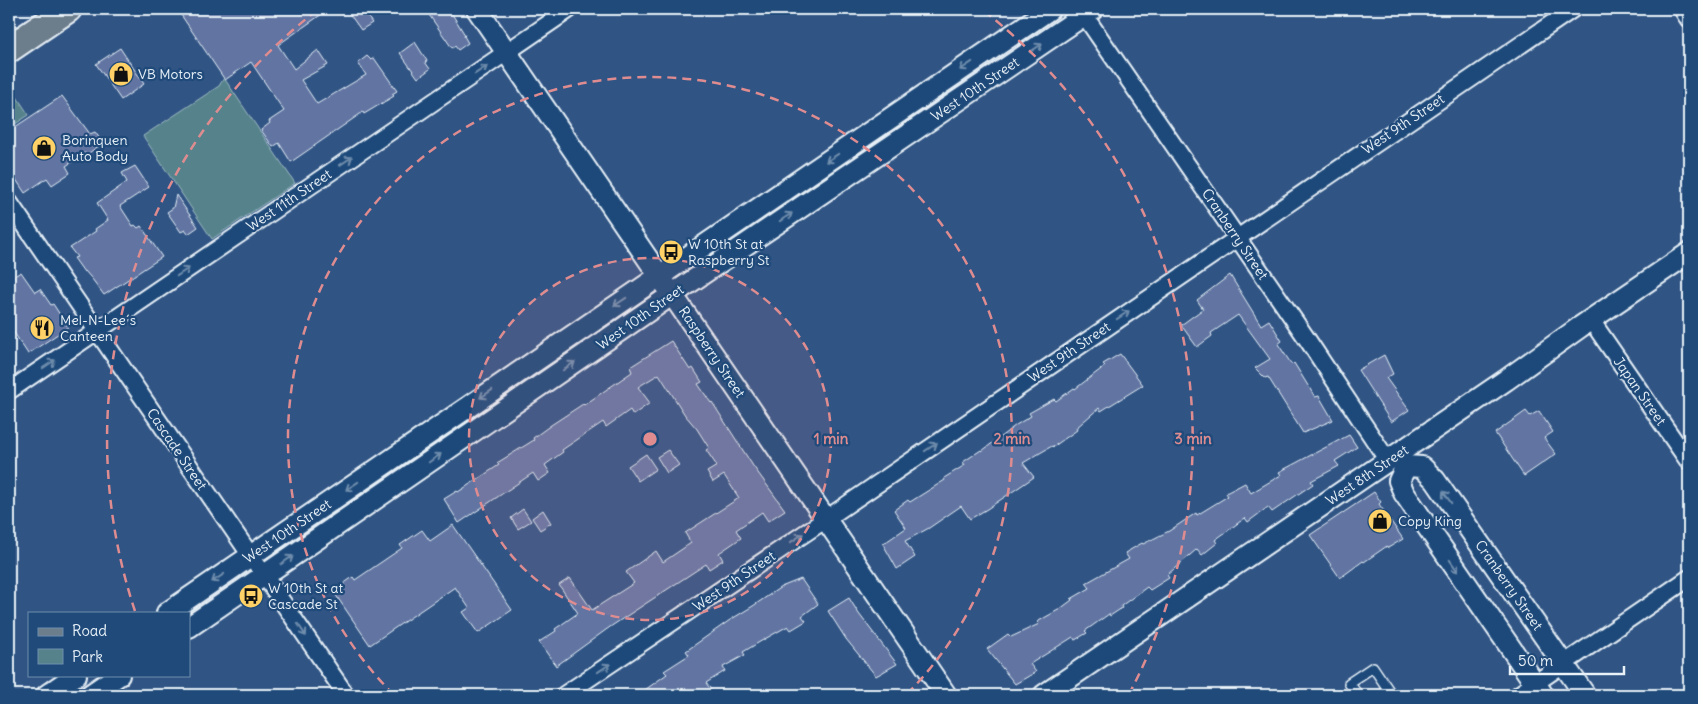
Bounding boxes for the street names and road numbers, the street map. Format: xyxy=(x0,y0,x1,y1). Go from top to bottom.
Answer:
street label: West 10th Street xyxy=(927,53,1023,125)
street label: West 9th Street xyxy=(1358,90,1448,158)
street label: West 11th Street xyxy=(243,165,335,235)
street label: Cranberry Street xyxy=(1198,185,1272,283)
street label: West 10th Street xyxy=(593,280,687,354)
street label: Raspberry Street xyxy=(675,303,749,401)
street label: West 9th Street xyxy=(1024,318,1114,386)
street label: Japan Street xyxy=(1610,353,1670,429)
street label: Cascade Street xyxy=(143,405,211,494)
street label: West 8th Street xyxy=(1322,441,1412,509)
street label: West 10th Street xyxy=(239,495,335,567)
street label: Cranberry Street xyxy=(1471,536,1547,634)
street label: West 9th Street xyxy=(689,547,779,615)

